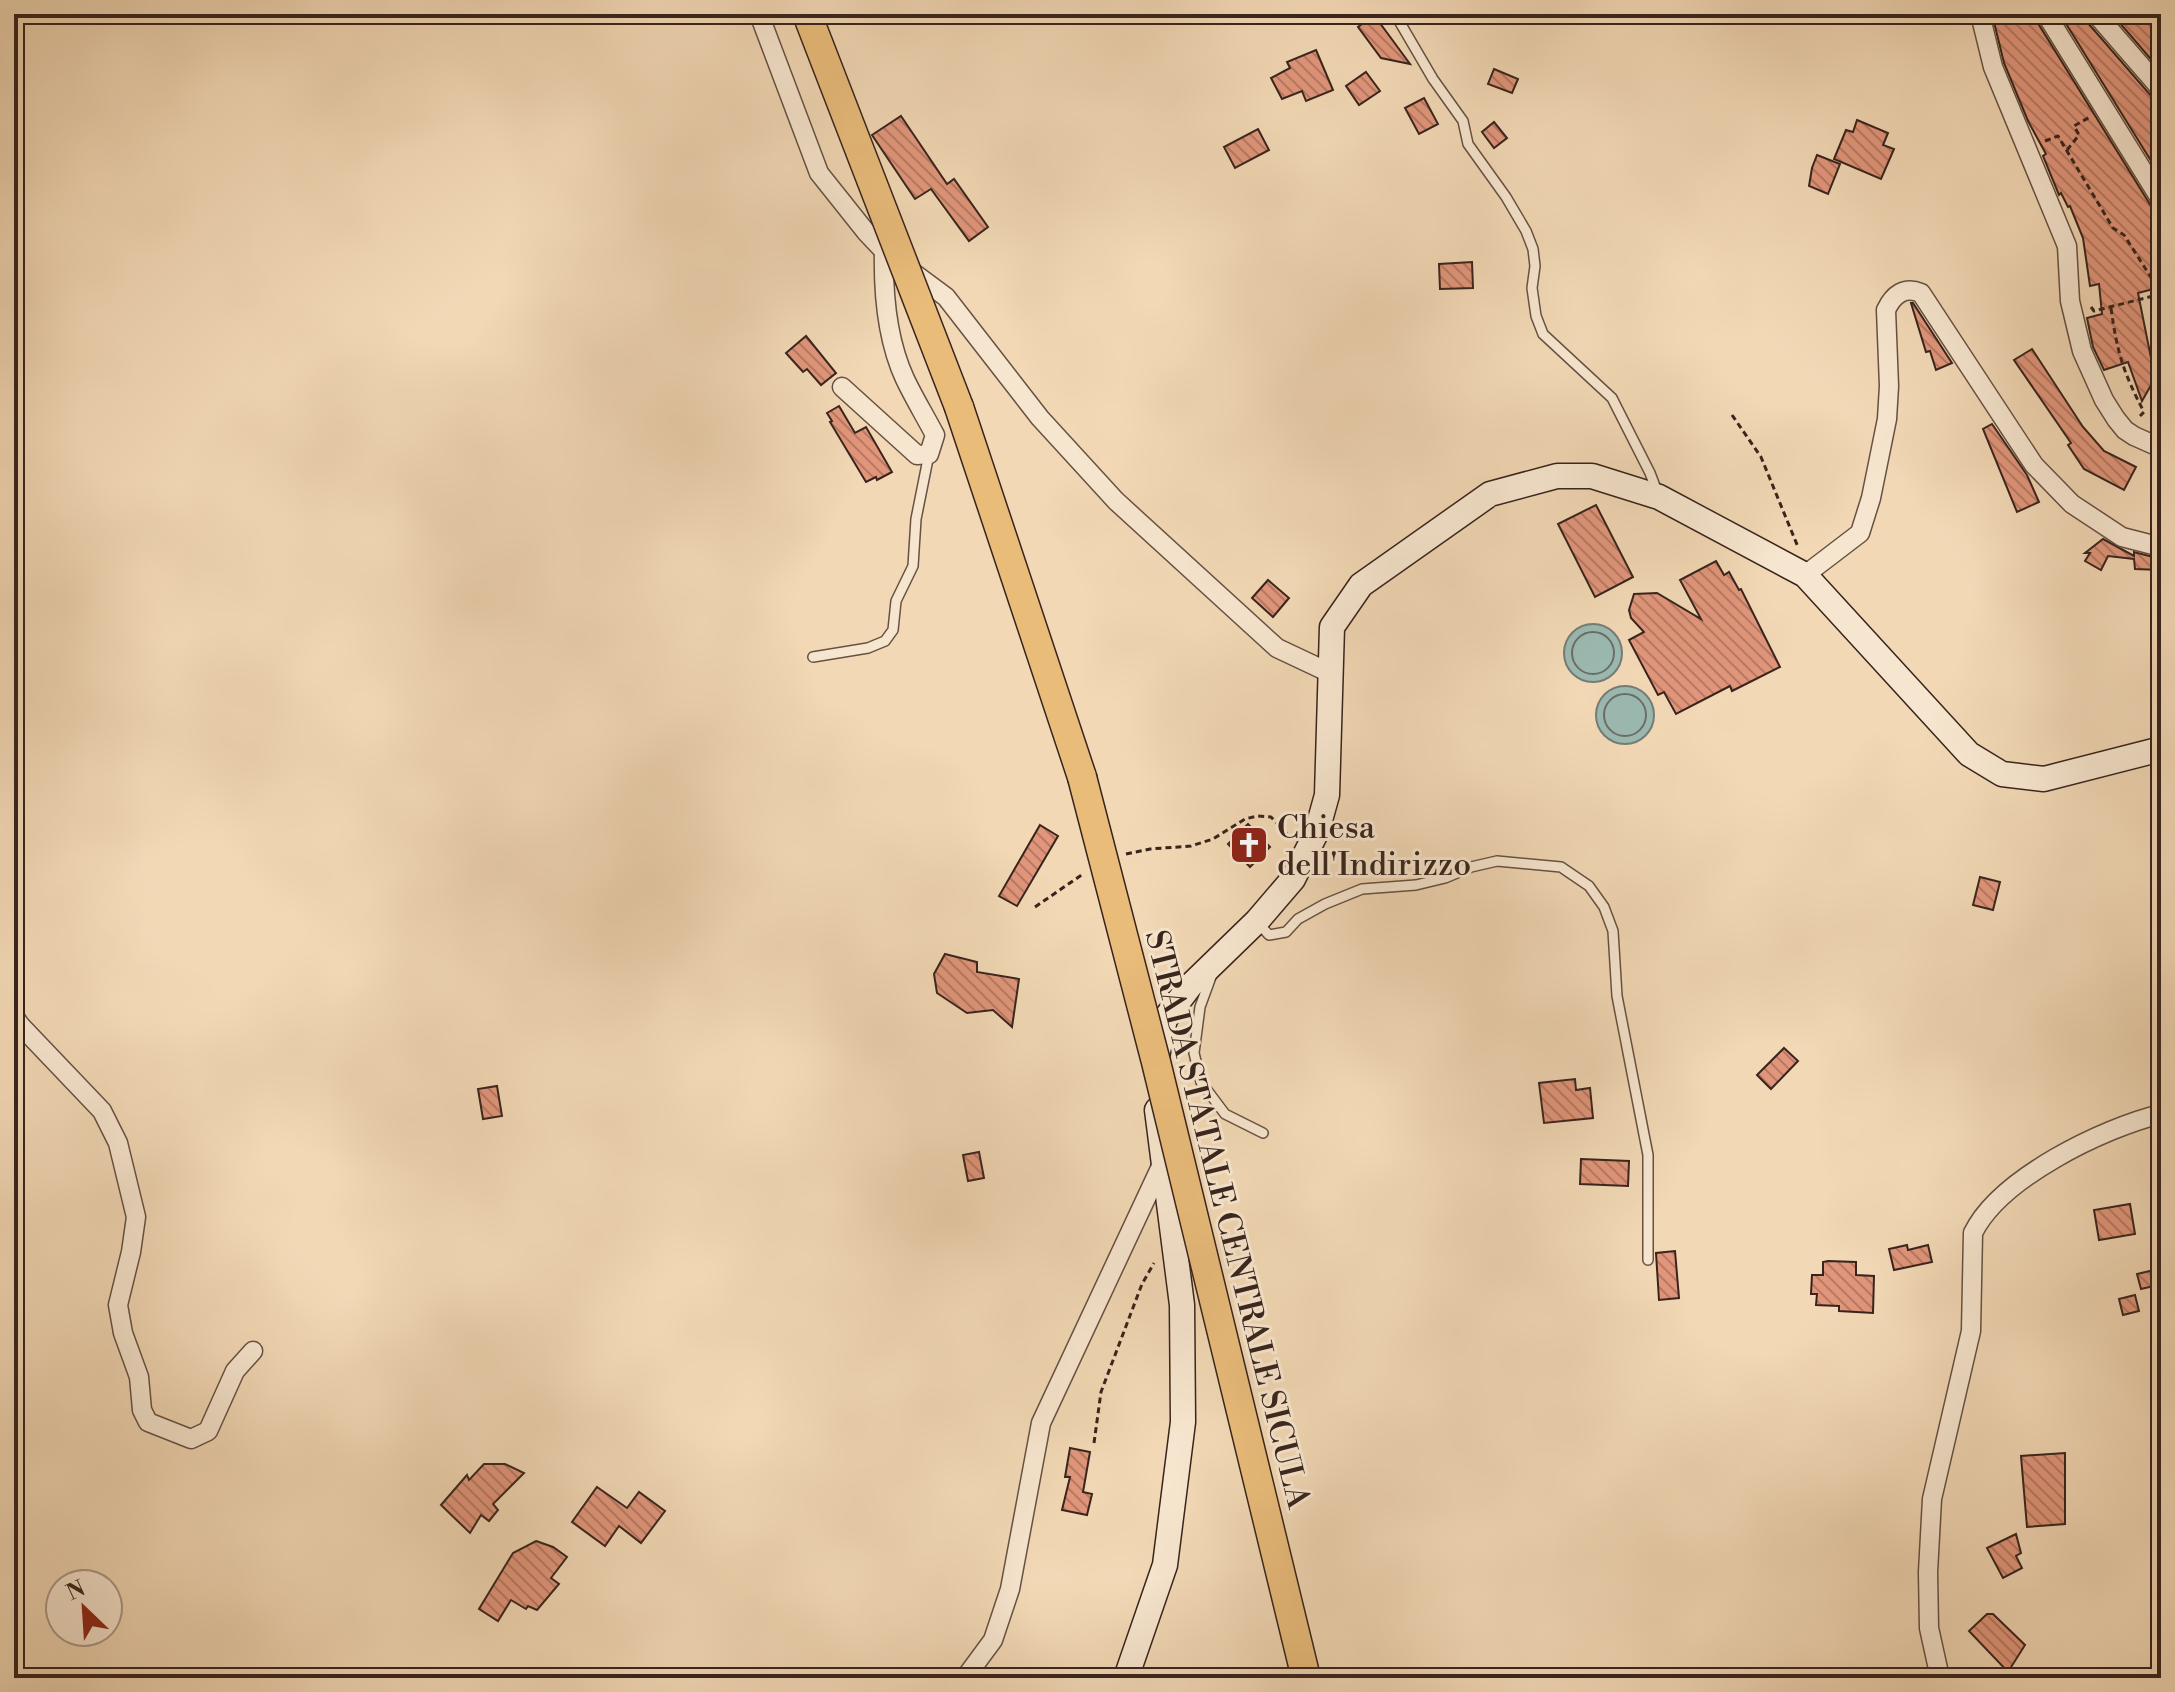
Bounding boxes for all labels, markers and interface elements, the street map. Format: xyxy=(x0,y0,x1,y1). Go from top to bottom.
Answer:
place label: Chiesa dell'Indirizzo xyxy=(1277,808,1471,885)
church icon: Chiesa dell'Indirizzo xyxy=(1228,824,1270,866)
street label: STRADA STATALE CENTRALE SICULA xyxy=(1136,926,1319,1514)
north arrow xyxy=(44,1568,124,1648)
text: N xyxy=(63,1575,90,1607)

